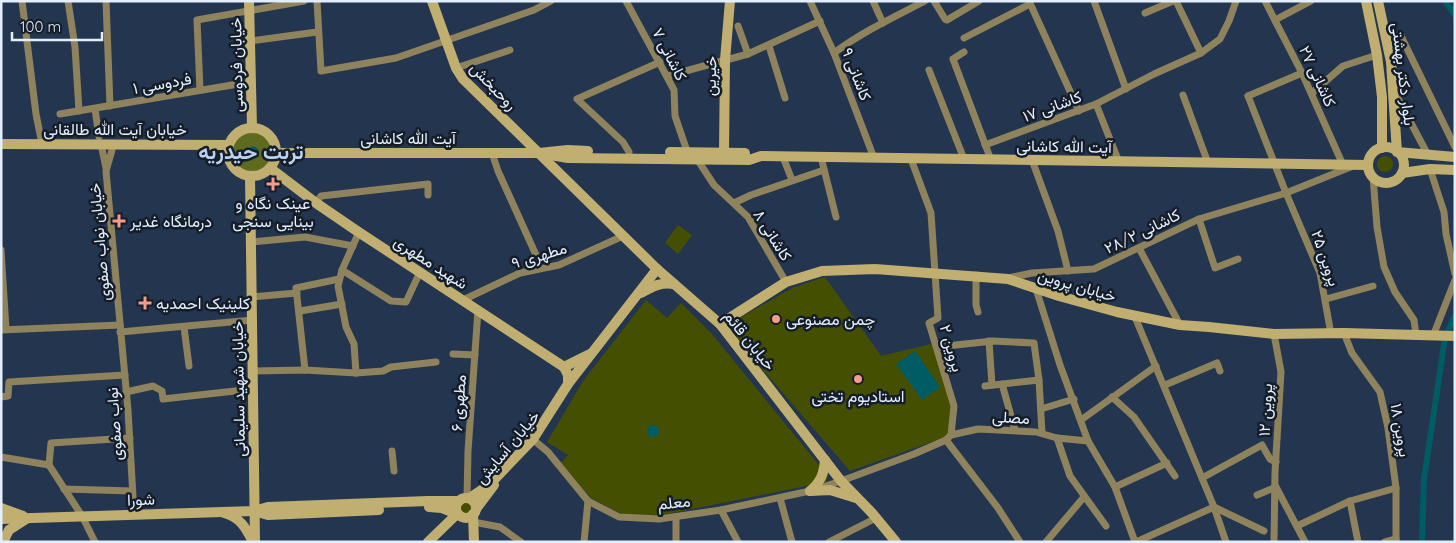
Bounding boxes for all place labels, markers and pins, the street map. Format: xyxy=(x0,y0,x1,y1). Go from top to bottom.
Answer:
marker: عینک نگاه و بینایی سنجی xyxy=(266,177,280,191)
place label: عینک نگاه و بینایی سنجی xyxy=(232,193,314,232)
place label: درمانگاه غدیر xyxy=(129,211,212,232)
marker: درمانگاه غدیر xyxy=(112,214,126,228)
place label: کلینیک احمدیه xyxy=(156,293,250,313)
marker: کلینیک احمدیه xyxy=(138,296,152,310)
place label: چمن مصنوعی xyxy=(786,309,876,331)
marker: چمن مصنوعی xyxy=(770,313,782,325)
marker: استادیوم تختی xyxy=(852,373,864,385)
place label: استادیوم تختی xyxy=(811,386,905,407)

